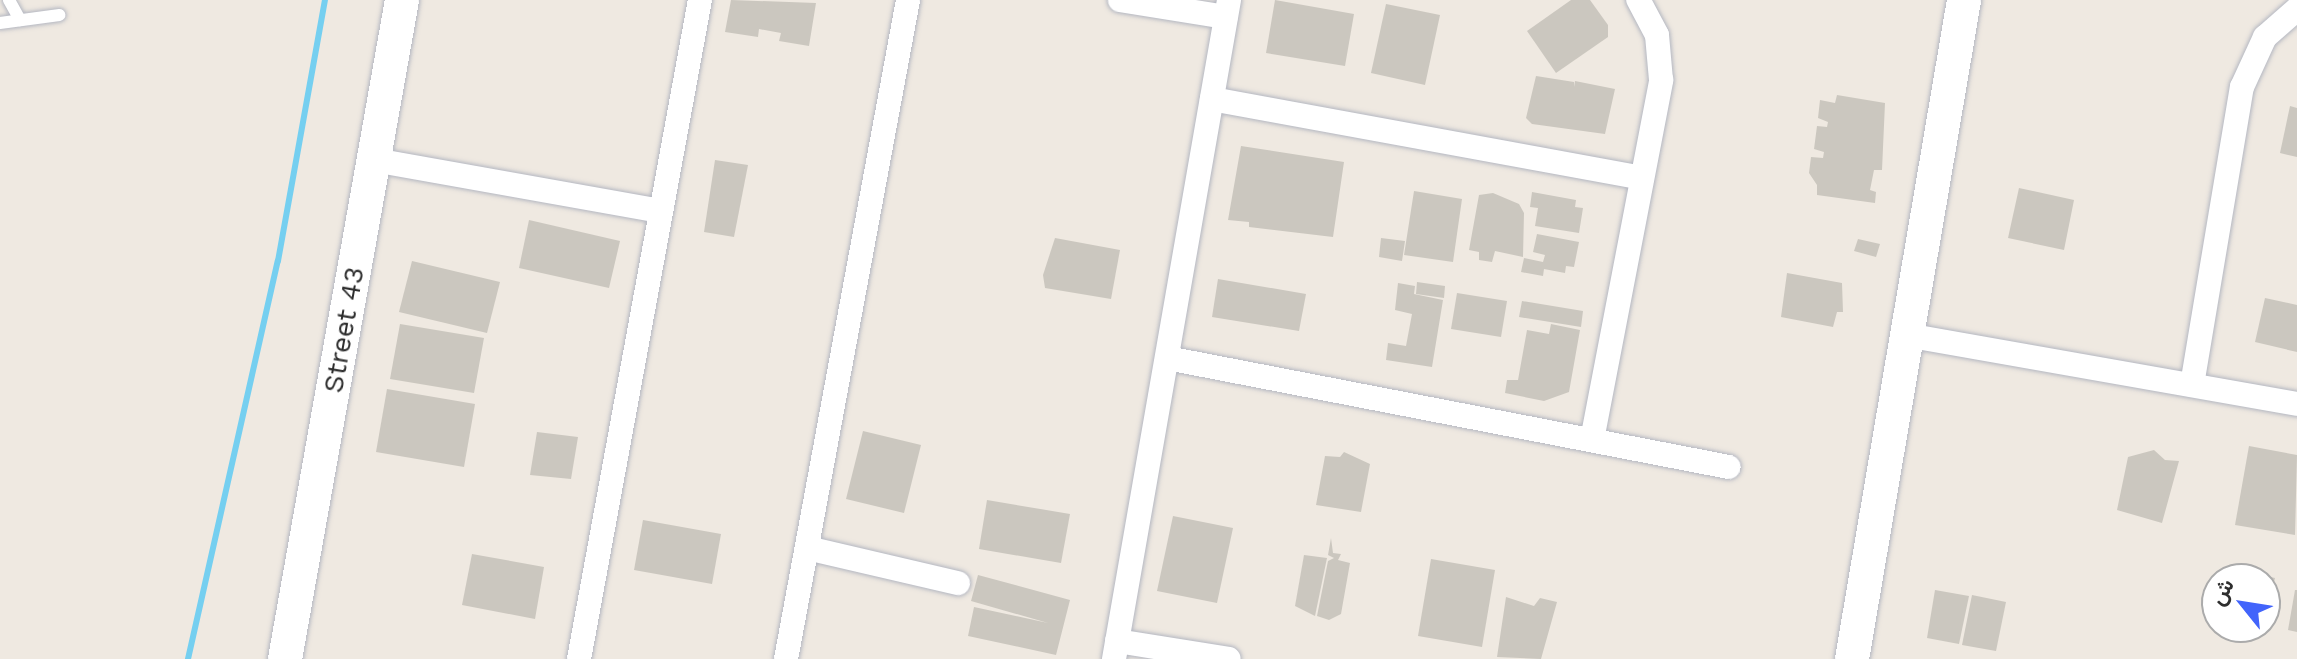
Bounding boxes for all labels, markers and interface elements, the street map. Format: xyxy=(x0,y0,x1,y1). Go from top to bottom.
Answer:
street label: Street 43 xyxy=(316,264,372,396)
north arrow xyxy=(2201,563,2281,643)
text: ش xyxy=(2204,574,2239,609)

